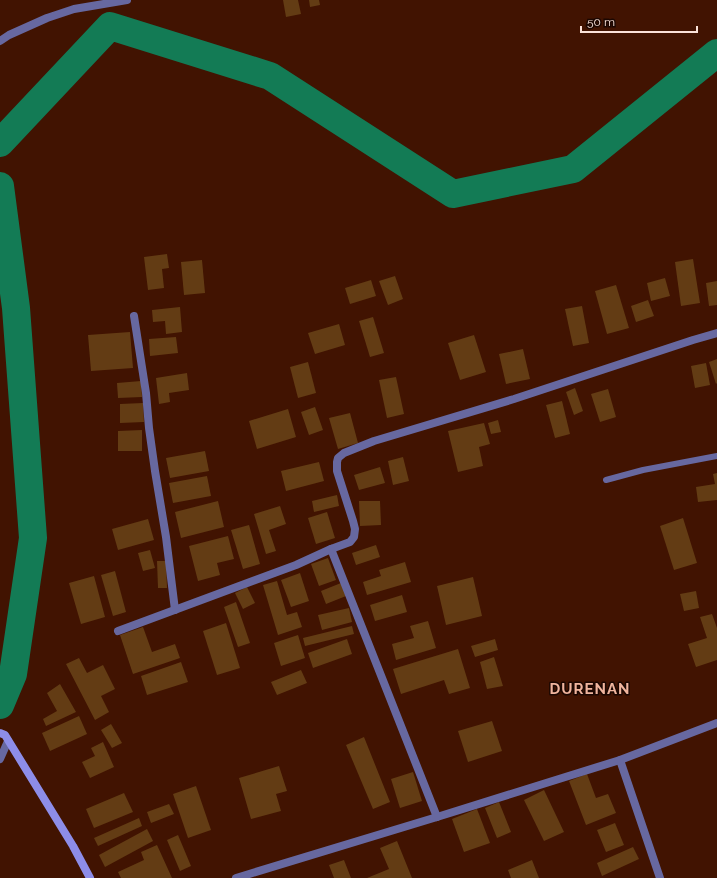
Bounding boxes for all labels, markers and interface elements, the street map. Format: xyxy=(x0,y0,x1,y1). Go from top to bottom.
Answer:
scale bar xyxy=(581,8,697,34)
text: 50 m xyxy=(587,15,615,29)
district label: DURENAN xyxy=(550,680,630,698)

